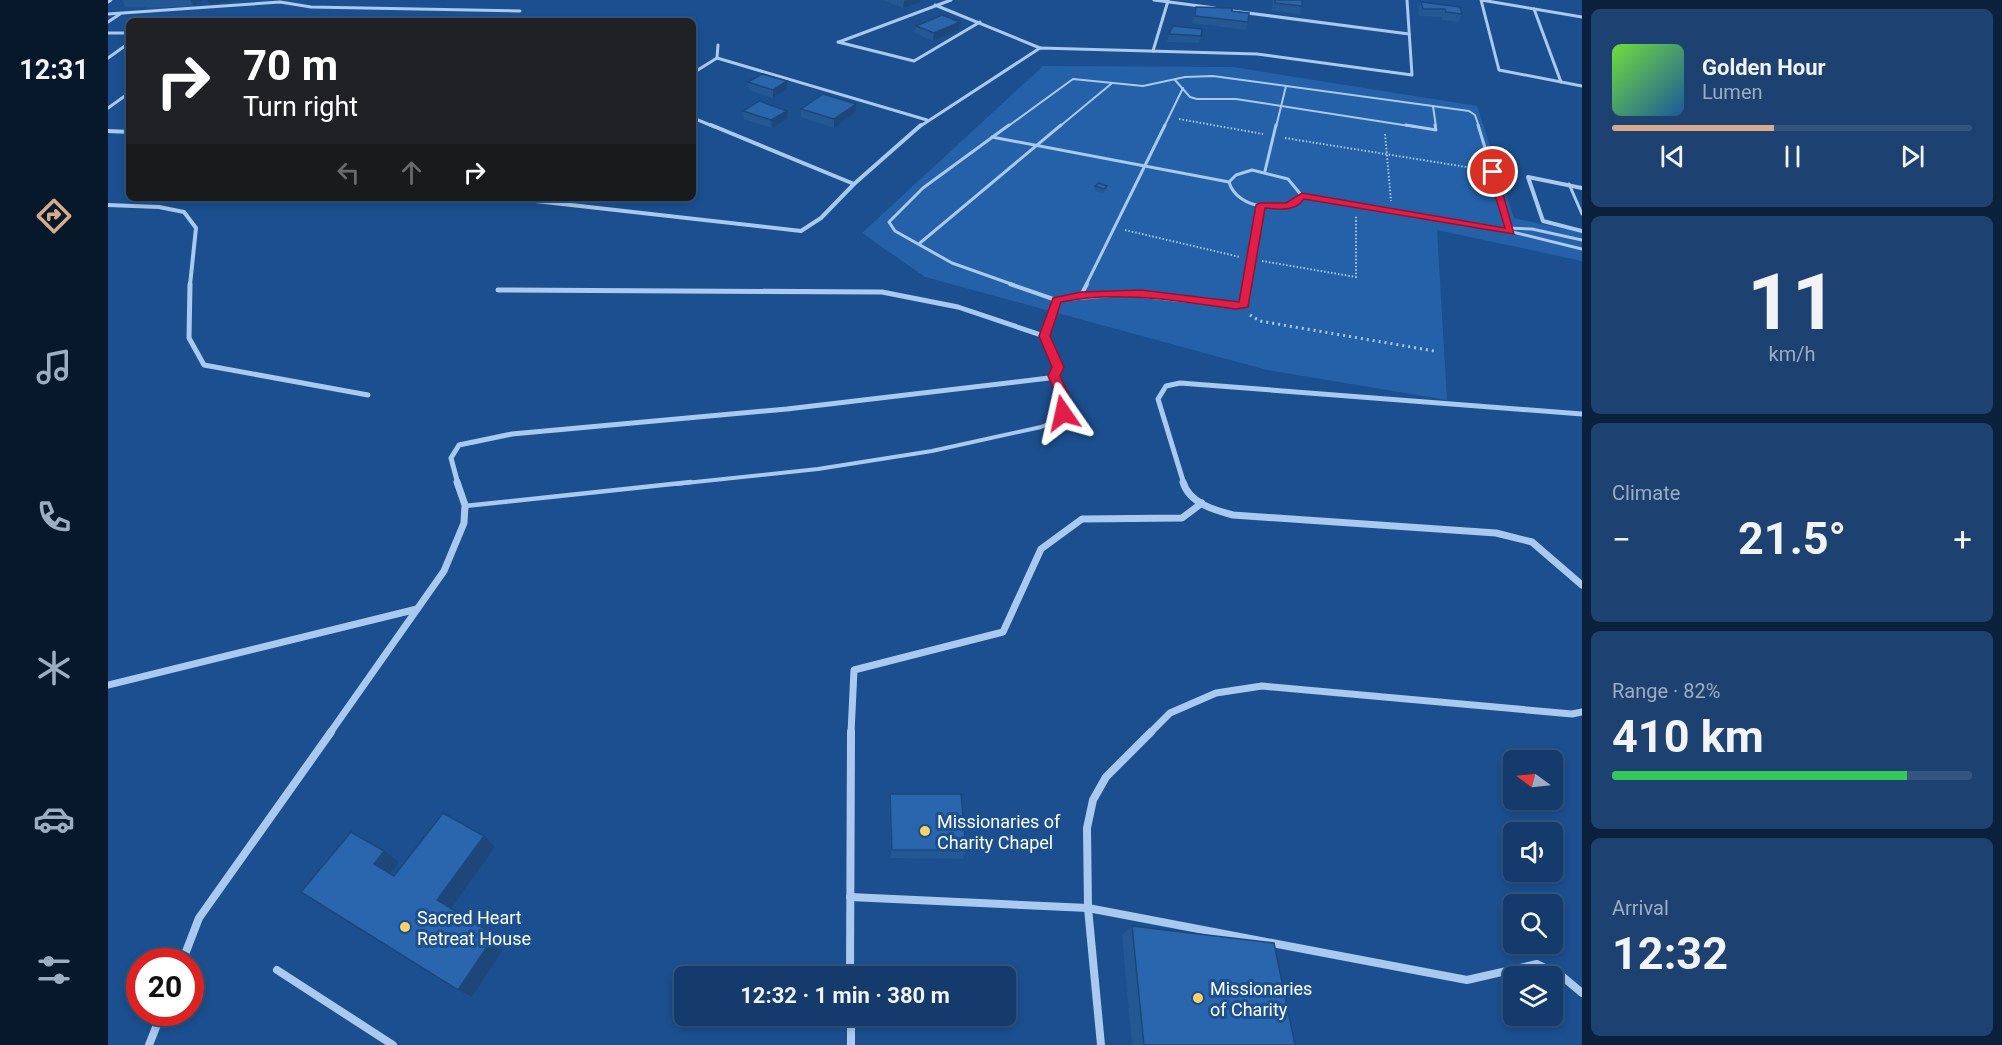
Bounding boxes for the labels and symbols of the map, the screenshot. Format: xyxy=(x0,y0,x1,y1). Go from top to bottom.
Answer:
pin xyxy=(1467,146,1518,197)
position arrow xyxy=(1031,381,1095,445)
north arrow xyxy=(1503,750,1563,810)
place label: Missionaries of Charity Chapel xyxy=(937,811,1061,853)
marker: Missionaries of Charity Chapel xyxy=(918,824,932,838)
place label: Sacred Heart Retreat House xyxy=(417,907,531,949)
marker: Sacred Heart Retreat House xyxy=(398,920,412,934)
speed limit sign: 20 xyxy=(126,948,204,1026)
place label: Missionaries of Charity xyxy=(1210,978,1312,1020)
marker: Missionaries of Charity xyxy=(1191,991,1205,1005)

